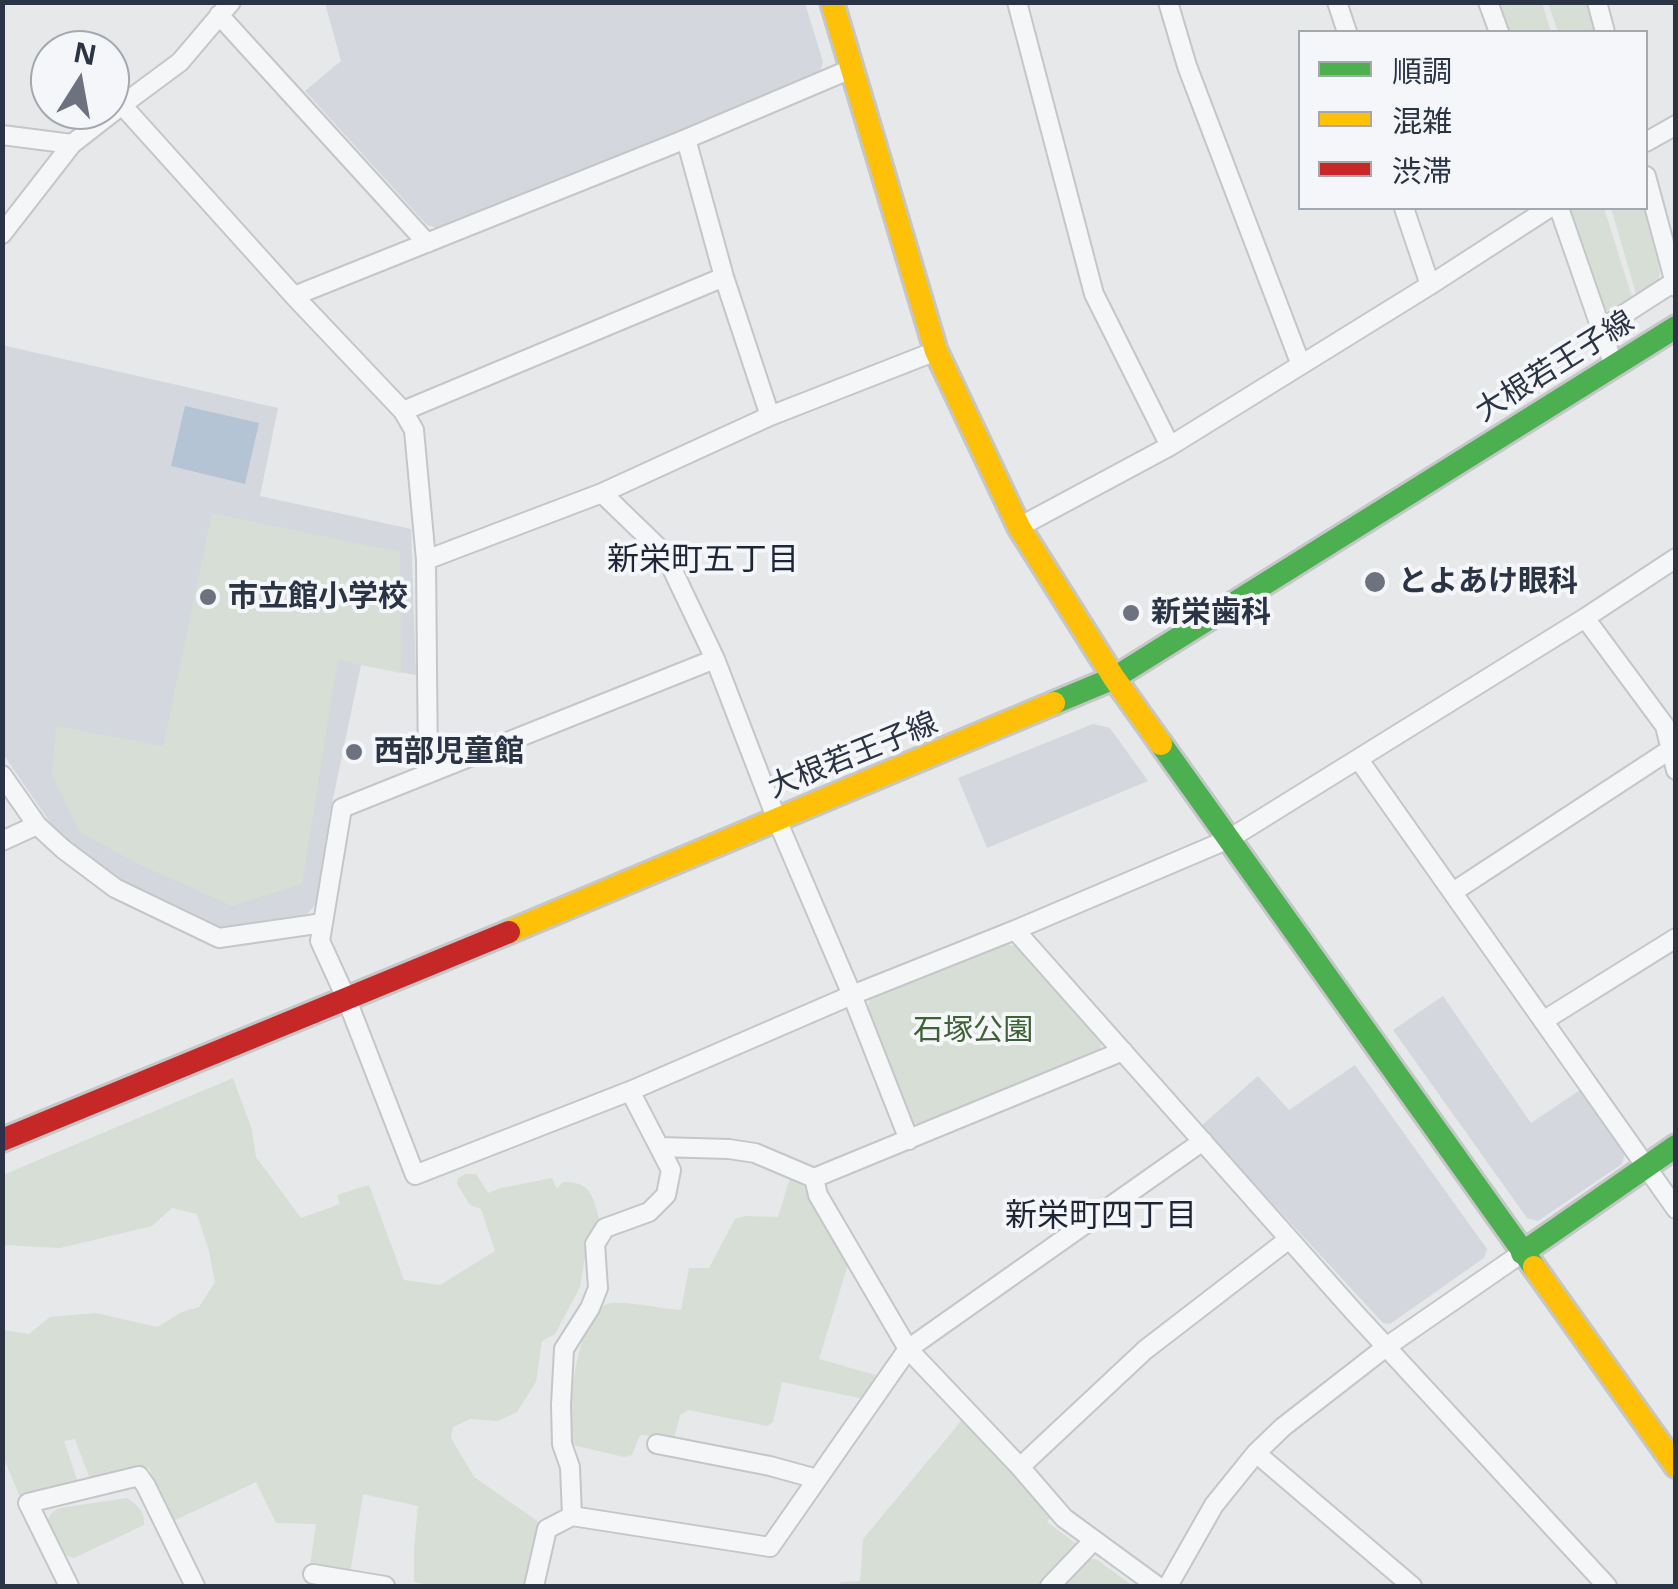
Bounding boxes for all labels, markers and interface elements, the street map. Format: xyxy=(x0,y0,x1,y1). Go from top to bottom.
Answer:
north arrow xyxy=(30,30,130,130)
legend xyxy=(1298,30,1648,210)
text: N xyxy=(71,32,100,73)
text: 順調 xyxy=(1392,50,1452,91)
text: 混雑 xyxy=(1392,100,1452,141)
text: 渋滞 xyxy=(1392,150,1452,191)
street label: 大根若王子線 xyxy=(1469,304,1641,430)
district label: 新栄町五丁目 xyxy=(607,542,799,580)
place label: とよあけ眼科 xyxy=(1398,564,1578,600)
marker: とよあけ眼科 xyxy=(1362,569,1388,595)
place label: 市立館小学校 xyxy=(228,579,408,615)
marker: 市立館小学校 xyxy=(197,586,219,608)
place label: 新栄歯科 xyxy=(1151,595,1271,631)
marker: 新栄歯科 xyxy=(1120,602,1142,624)
street label: 大根若王子線 xyxy=(763,706,943,806)
place label: 西部児童館 xyxy=(374,734,524,770)
marker: 西部児童館 xyxy=(343,741,365,763)
park label: 石塚公園 xyxy=(913,1013,1033,1049)
district label: 新栄町四丁目 xyxy=(1005,1198,1197,1236)

